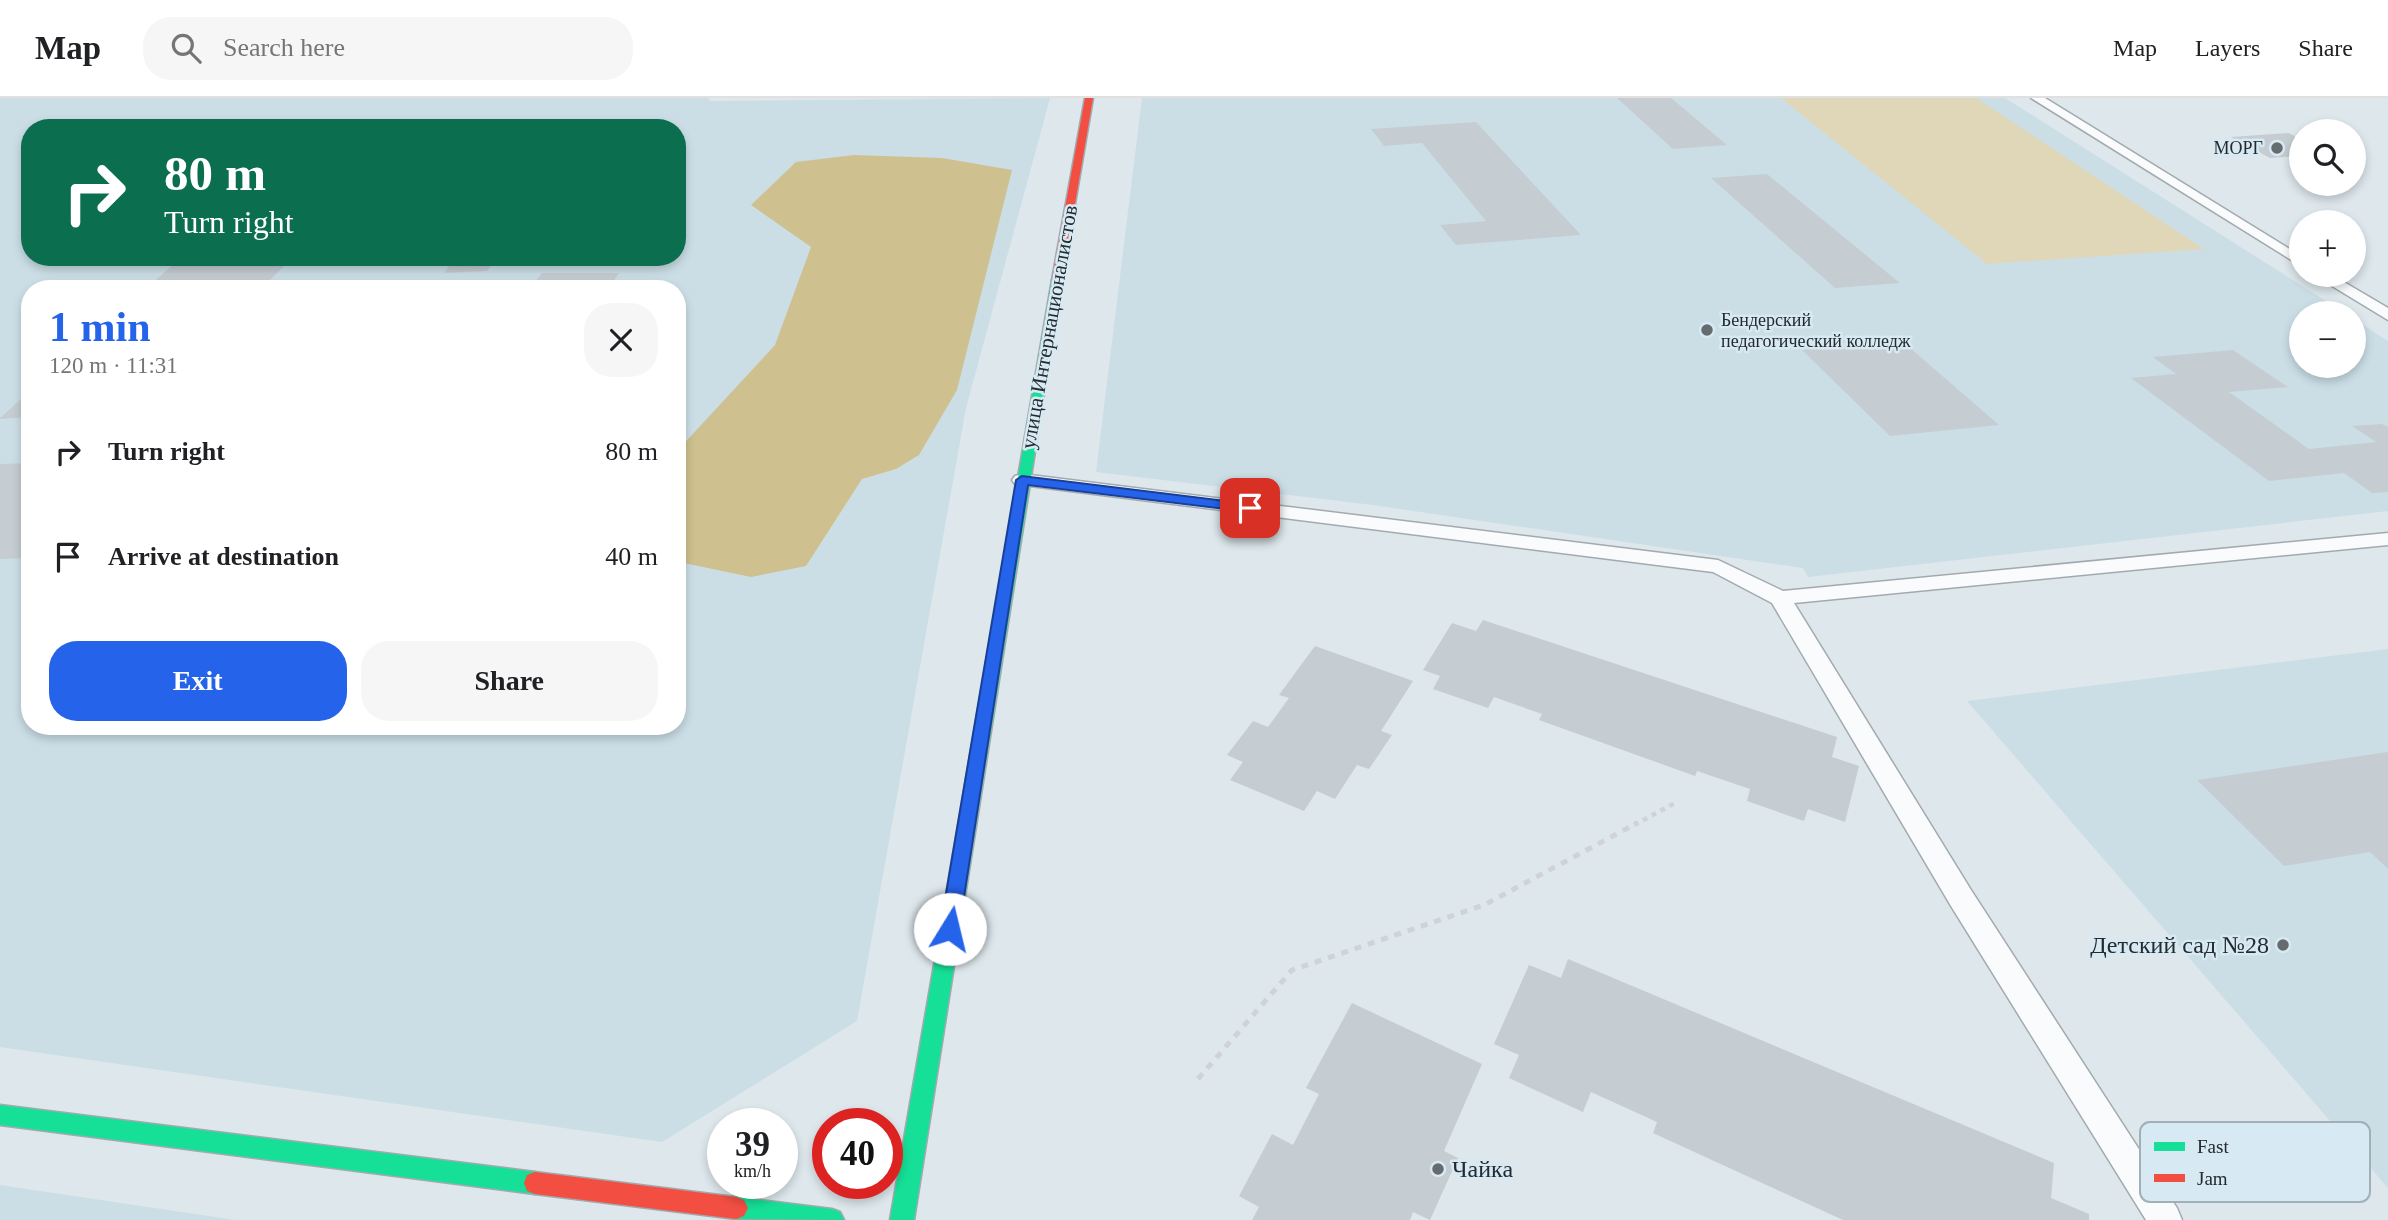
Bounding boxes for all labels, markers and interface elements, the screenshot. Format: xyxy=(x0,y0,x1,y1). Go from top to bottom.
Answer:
search box xyxy=(143,17,633,80)
icon: search xyxy=(167,29,205,67)
text: Map xyxy=(35,30,101,66)
text: Search here xyxy=(223,33,345,62)
text: Map xyxy=(2113,35,2157,61)
text: Layers xyxy=(2195,35,2260,61)
text: Share xyxy=(2298,35,2353,61)
map controls xyxy=(2289,119,2366,378)
button: search xyxy=(2289,119,2366,196)
place label: МОРГ xyxy=(2214,138,2263,158)
marker: МОРГ xyxy=(2269,140,2285,156)
text: 80 m xyxy=(164,146,266,201)
icon: right xyxy=(49,147,140,238)
street label: улица Интернационалистов xyxy=(1016,203,1082,451)
text: Turn right xyxy=(164,204,294,240)
button: + xyxy=(2289,210,2366,287)
button: − xyxy=(2289,301,2366,378)
button: close xyxy=(584,303,658,377)
text: 1 min xyxy=(49,304,151,350)
place label: Бендерский педагогический колледж xyxy=(1721,310,1911,351)
marker: Бендерский педагогический колледж xyxy=(1699,322,1715,338)
text: 120 m · 11:31 xyxy=(49,353,178,378)
icon: right xyxy=(49,433,87,471)
text: Turn right xyxy=(108,437,225,466)
text: 80 m xyxy=(605,437,658,466)
pin xyxy=(1220,478,1280,538)
icon: arrive xyxy=(1231,489,1269,527)
icon: arrive xyxy=(49,538,87,576)
text: Arrive at destination xyxy=(108,542,339,571)
text: 40 m xyxy=(605,542,658,571)
button: Exit xyxy=(49,641,347,721)
button: Share xyxy=(361,641,658,721)
position arrow xyxy=(913,892,987,966)
place label: Детский сад №28 xyxy=(2090,932,2269,958)
marker: Детский сад №28 xyxy=(2275,937,2291,953)
speed limit sign: 40 xyxy=(812,1108,903,1199)
legend xyxy=(2140,1122,2370,1202)
text: 39 xyxy=(735,1125,770,1164)
text: Fast xyxy=(2197,1136,2229,1157)
place label: Чайка xyxy=(1452,1156,1513,1182)
text: km/h xyxy=(734,1161,771,1181)
marker: Чайка xyxy=(1430,1161,1446,1177)
text: Jam xyxy=(2197,1168,2228,1189)

